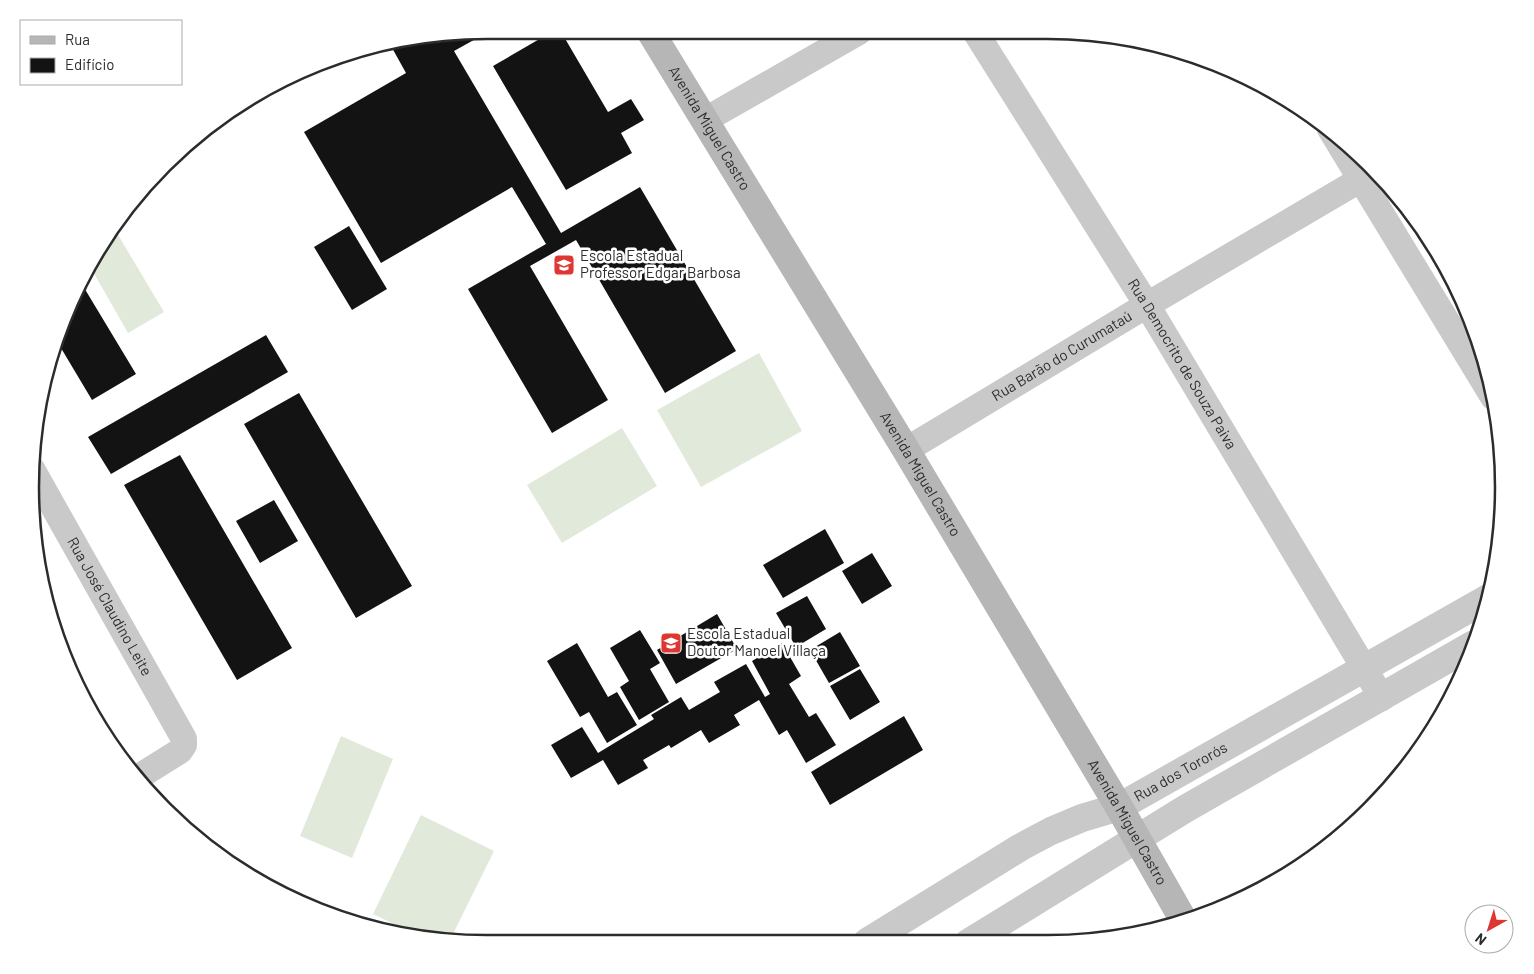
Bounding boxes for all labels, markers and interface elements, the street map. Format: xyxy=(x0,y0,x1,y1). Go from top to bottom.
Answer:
legend xyxy=(20,20,182,85)
text: Rua xyxy=(65,30,90,48)
text: Edifício xyxy=(65,55,114,73)
street label: Avenida Miguel Castro xyxy=(665,62,755,193)
place label: Escola Estadual Professor Edgar Barbosa xyxy=(580,246,741,281)
school or university icon: Escola Estadual Professor Edgar Barbosa xyxy=(552,253,576,277)
street label: Rua Democrito de Souza Paiva xyxy=(1125,275,1241,452)
street label: Rua Barão do Curumataú xyxy=(988,306,1135,404)
street label: Avenida Miguel Castro xyxy=(877,408,965,539)
street label: Rua José Claudino Leite xyxy=(64,534,157,679)
place label: Escola Estadual Doutor Manoel Villaça xyxy=(687,624,826,659)
school or university icon: Escola Estadual Doutor Manoel Villaça xyxy=(659,631,683,655)
street label: Rua dos Tororós xyxy=(1130,738,1230,805)
street label: Avenida Miguel Castro xyxy=(1084,756,1172,888)
north arrow xyxy=(1464,904,1514,954)
text: N xyxy=(1472,930,1489,949)

